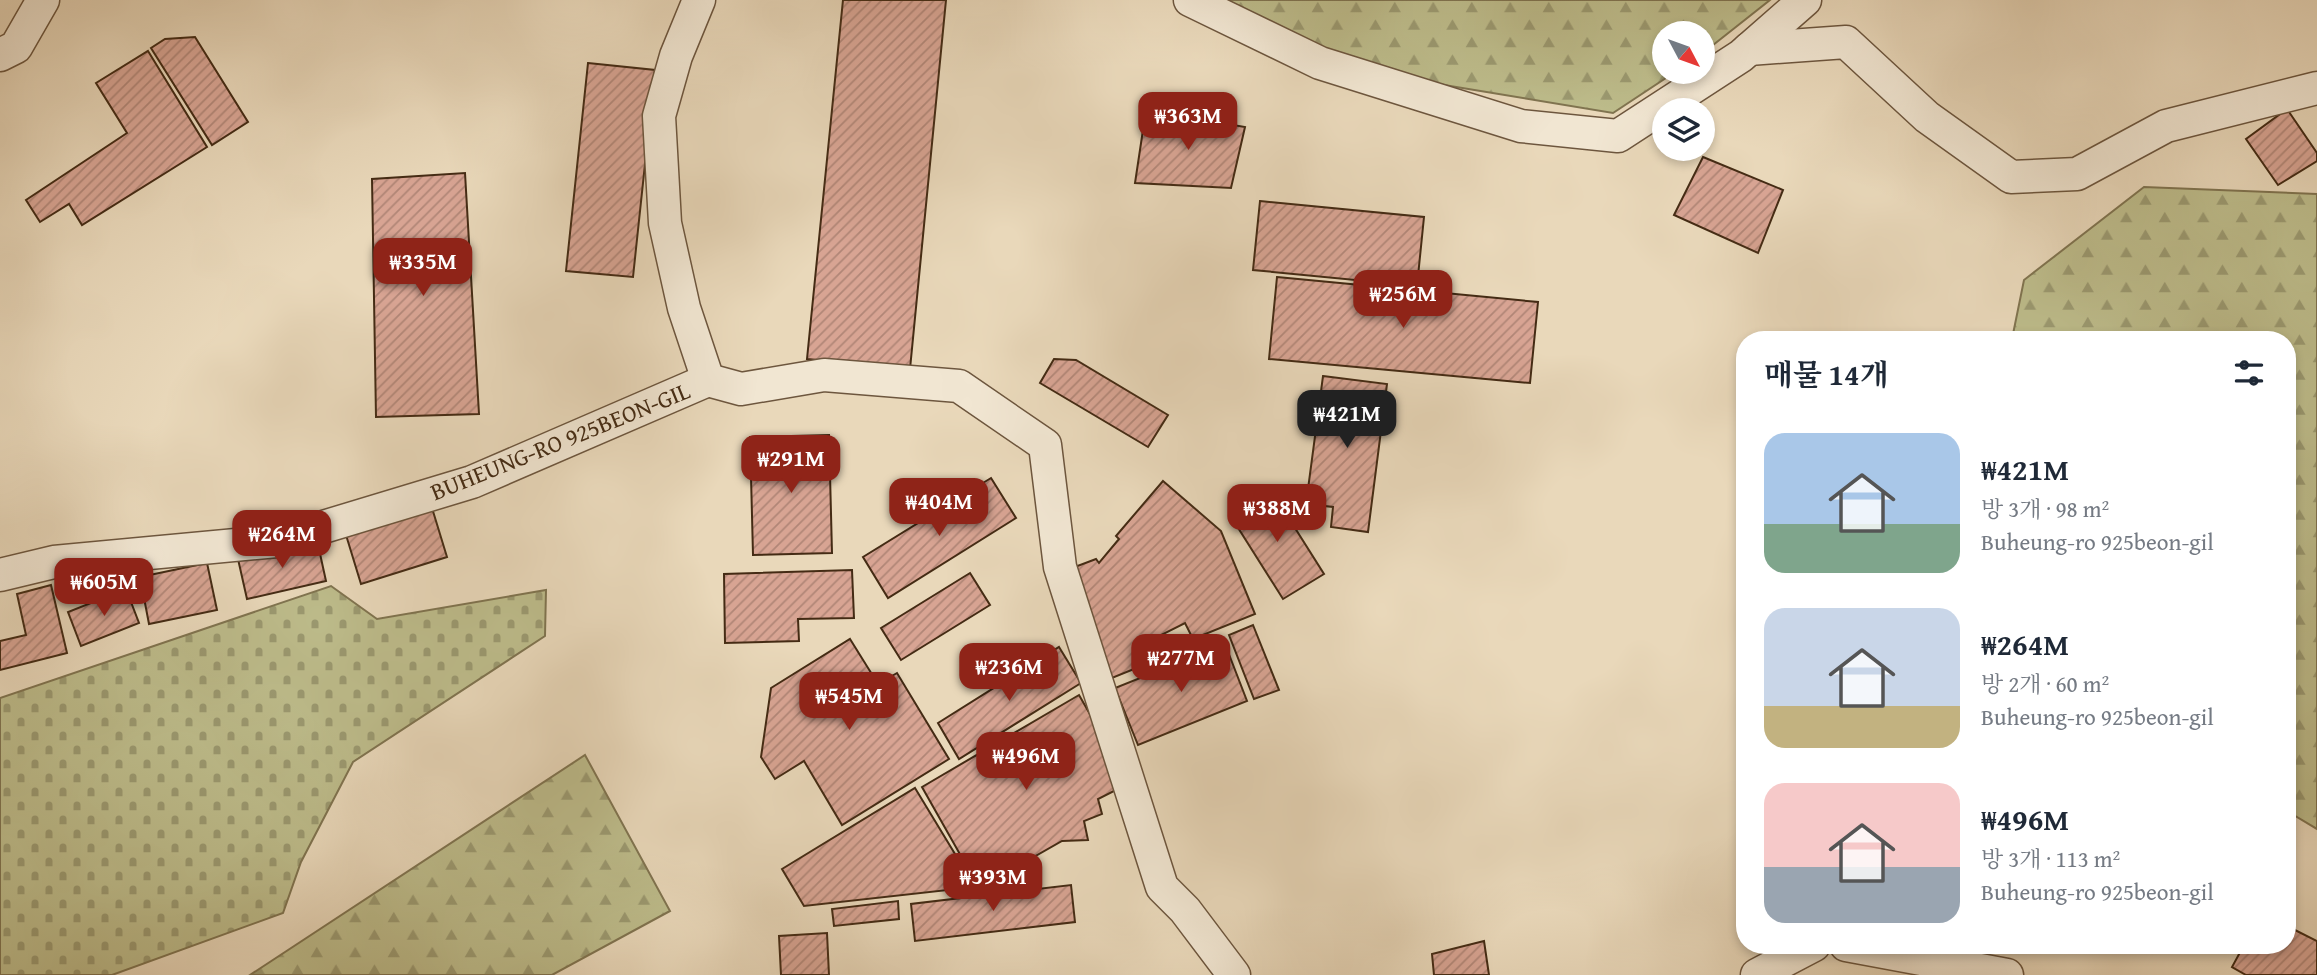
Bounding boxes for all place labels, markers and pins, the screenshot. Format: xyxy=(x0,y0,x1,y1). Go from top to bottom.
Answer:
pin: ₩363M xyxy=(1139,92,1237,152)
pin: ₩335M xyxy=(374,238,472,298)
pin: ₩256M xyxy=(1354,270,1452,330)
pin: ₩421M xyxy=(1298,391,1396,450)
pin: ₩291M xyxy=(742,435,840,495)
pin: ₩404M xyxy=(890,478,988,538)
pin: ₩388M xyxy=(1228,484,1326,544)
pin: ₩264M xyxy=(233,510,331,570)
pin: ₩605M xyxy=(55,558,153,618)
pin: ₩277M xyxy=(1132,634,1230,694)
pin: ₩236M xyxy=(960,644,1058,703)
pin: ₩545M xyxy=(800,672,898,732)
pin: ₩496M xyxy=(977,732,1075,792)
pin: ₩393M xyxy=(944,853,1042,913)

